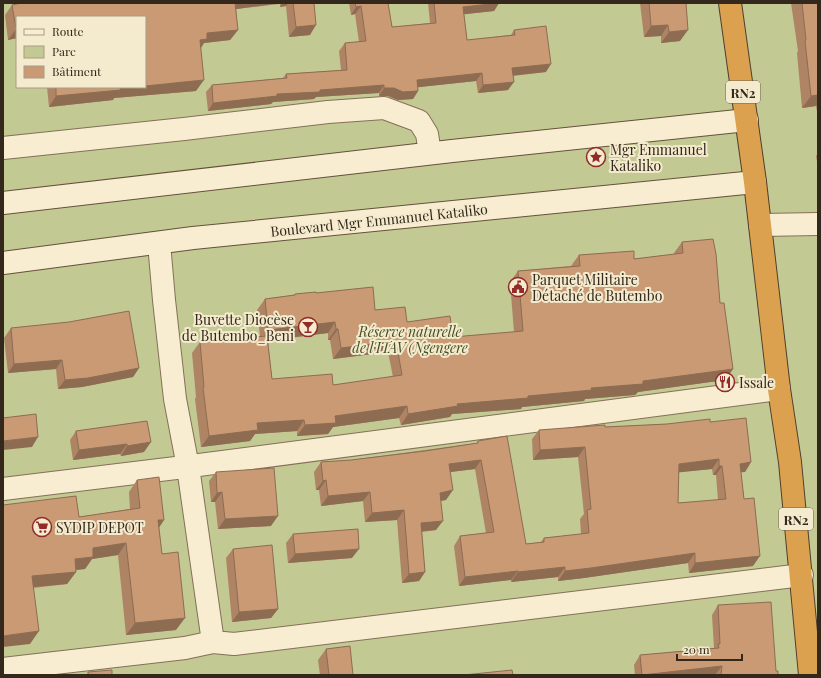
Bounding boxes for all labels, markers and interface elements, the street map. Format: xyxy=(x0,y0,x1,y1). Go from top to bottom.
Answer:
legend xyxy=(16,16,146,88)
text: Route xyxy=(52,23,84,39)
text: Parc xyxy=(52,43,76,59)
text: Bâtiment xyxy=(52,63,102,79)
road number: RN2 xyxy=(726,81,760,103)
place label: Mgr Emmanuel Kataliko xyxy=(610,140,707,175)
place icon: Mgr Emmanuel Kataliko xyxy=(585,146,607,168)
street label: Boulevard Mgr Emmanuel Kataliko xyxy=(269,199,489,241)
place label: Parquet Militaire Détaché de Butembo xyxy=(532,270,663,305)
public building icon: Parquet Militaire Détaché de Butembo xyxy=(507,276,529,298)
place label: Buvette Diocèse de Butembo_Beni xyxy=(182,310,294,345)
bar icon: Buvette Diocèse de Butembo_Beni xyxy=(297,316,319,338)
park label: Réserve naturelle de l'ITAV (Ngengere xyxy=(352,322,468,357)
restaurant icon: Issale xyxy=(714,371,736,393)
place label: Issale xyxy=(739,373,774,392)
road number: RN2 xyxy=(779,508,813,530)
supermarket icon: SYDIP DEPOT xyxy=(31,516,53,538)
place label: SYDIP DEPOT xyxy=(56,518,144,537)
scale bar xyxy=(677,636,742,662)
text: 20 m xyxy=(683,641,710,657)

